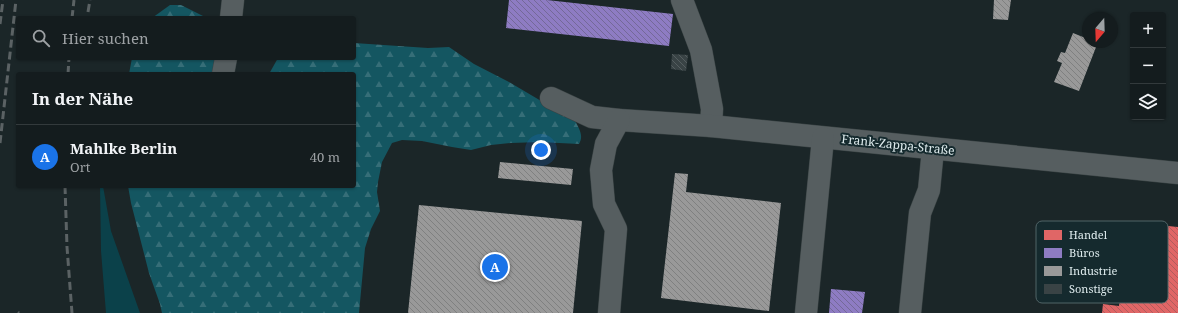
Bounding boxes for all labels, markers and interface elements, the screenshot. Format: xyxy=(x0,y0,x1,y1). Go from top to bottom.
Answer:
north arrow xyxy=(1082,12,1118,48)
map controls xyxy=(1130,12,1166,120)
button: + xyxy=(1130,12,1166,48)
search box xyxy=(16,16,356,60)
icon: search xyxy=(30,27,52,49)
text: Hier suchen xyxy=(62,28,149,48)
button: − xyxy=(1130,48,1166,84)
button: layers xyxy=(1130,84,1166,120)
text: In der Nähe xyxy=(32,87,133,110)
street label: Frank-Zappa-Straße xyxy=(841,130,956,159)
text: Mahlke Berlin xyxy=(70,138,177,158)
your location xyxy=(531,140,551,160)
text: A xyxy=(40,148,50,166)
text: 40 m xyxy=(310,148,340,166)
text: Ort xyxy=(70,158,90,176)
legend xyxy=(1036,221,1168,303)
text: Handel xyxy=(1069,227,1108,242)
text: Büros xyxy=(1069,245,1100,260)
pin: A xyxy=(482,252,508,282)
text: Industrie xyxy=(1069,263,1117,278)
text: Sonstige xyxy=(1069,281,1113,296)

